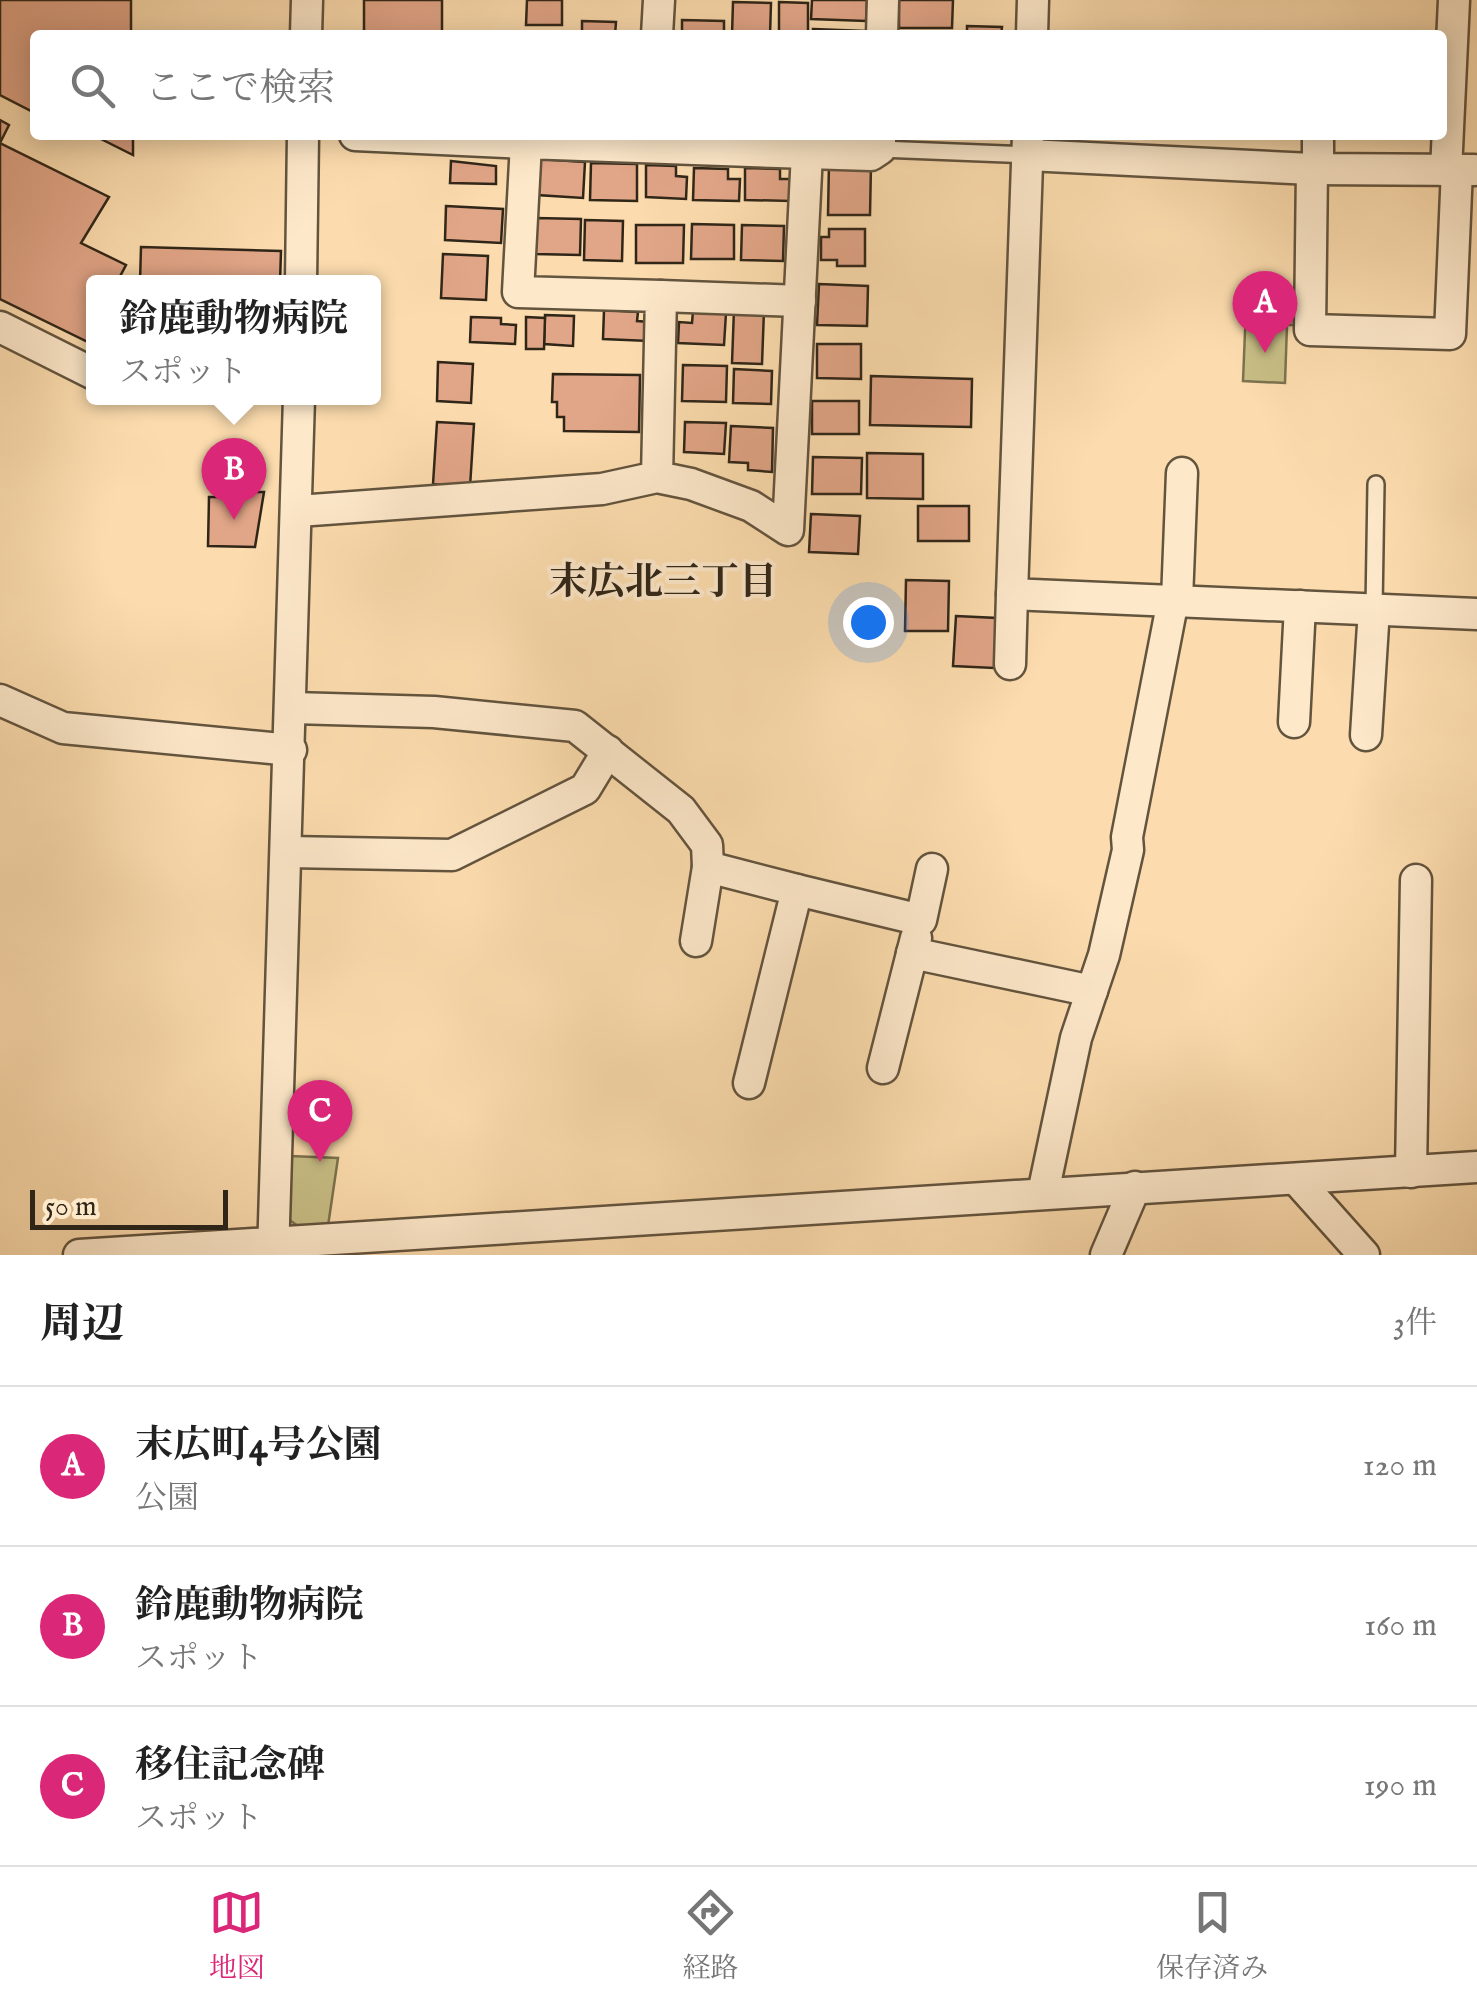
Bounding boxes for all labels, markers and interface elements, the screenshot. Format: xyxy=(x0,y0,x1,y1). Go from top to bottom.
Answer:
search box xyxy=(30,30,1447,140)
icon: search xyxy=(65,58,120,113)
text: ここで検索 xyxy=(145,66,335,114)
pin: A xyxy=(1232,270,1298,353)
popup xyxy=(86,275,381,405)
text: 鈴鹿動物病院 xyxy=(119,297,348,345)
text: スポット xyxy=(119,353,248,394)
pin: B xyxy=(202,438,266,520)
district label: 末広北三丁目 xyxy=(549,560,777,608)
your location xyxy=(843,597,894,648)
pin: C xyxy=(288,1080,352,1162)
scale bar xyxy=(30,1185,228,1230)
text: 50 m xyxy=(45,1190,97,1225)
text: 周辺 xyxy=(40,1299,124,1352)
text: 3件 xyxy=(1393,1304,1437,1345)
text: 末広町4号公園 xyxy=(135,1423,382,1471)
text: A xyxy=(62,1446,83,1487)
text: 120 m xyxy=(1363,1446,1437,1487)
text: 公園 xyxy=(135,1479,199,1520)
text: 鈴鹿動物病院 xyxy=(135,1583,363,1631)
text: B xyxy=(62,1606,83,1647)
text: 160 m xyxy=(1364,1606,1437,1647)
text: スポット xyxy=(135,1639,263,1680)
text: 移住記念碑 xyxy=(135,1743,325,1791)
text: C xyxy=(61,1766,84,1807)
text: 190 m xyxy=(1364,1766,1437,1807)
text: スポット xyxy=(135,1799,263,1840)
tab: 地図 xyxy=(209,1885,265,1987)
tab: 経路 xyxy=(682,1885,738,1987)
tab: 保存済み xyxy=(1156,1885,1268,1987)

